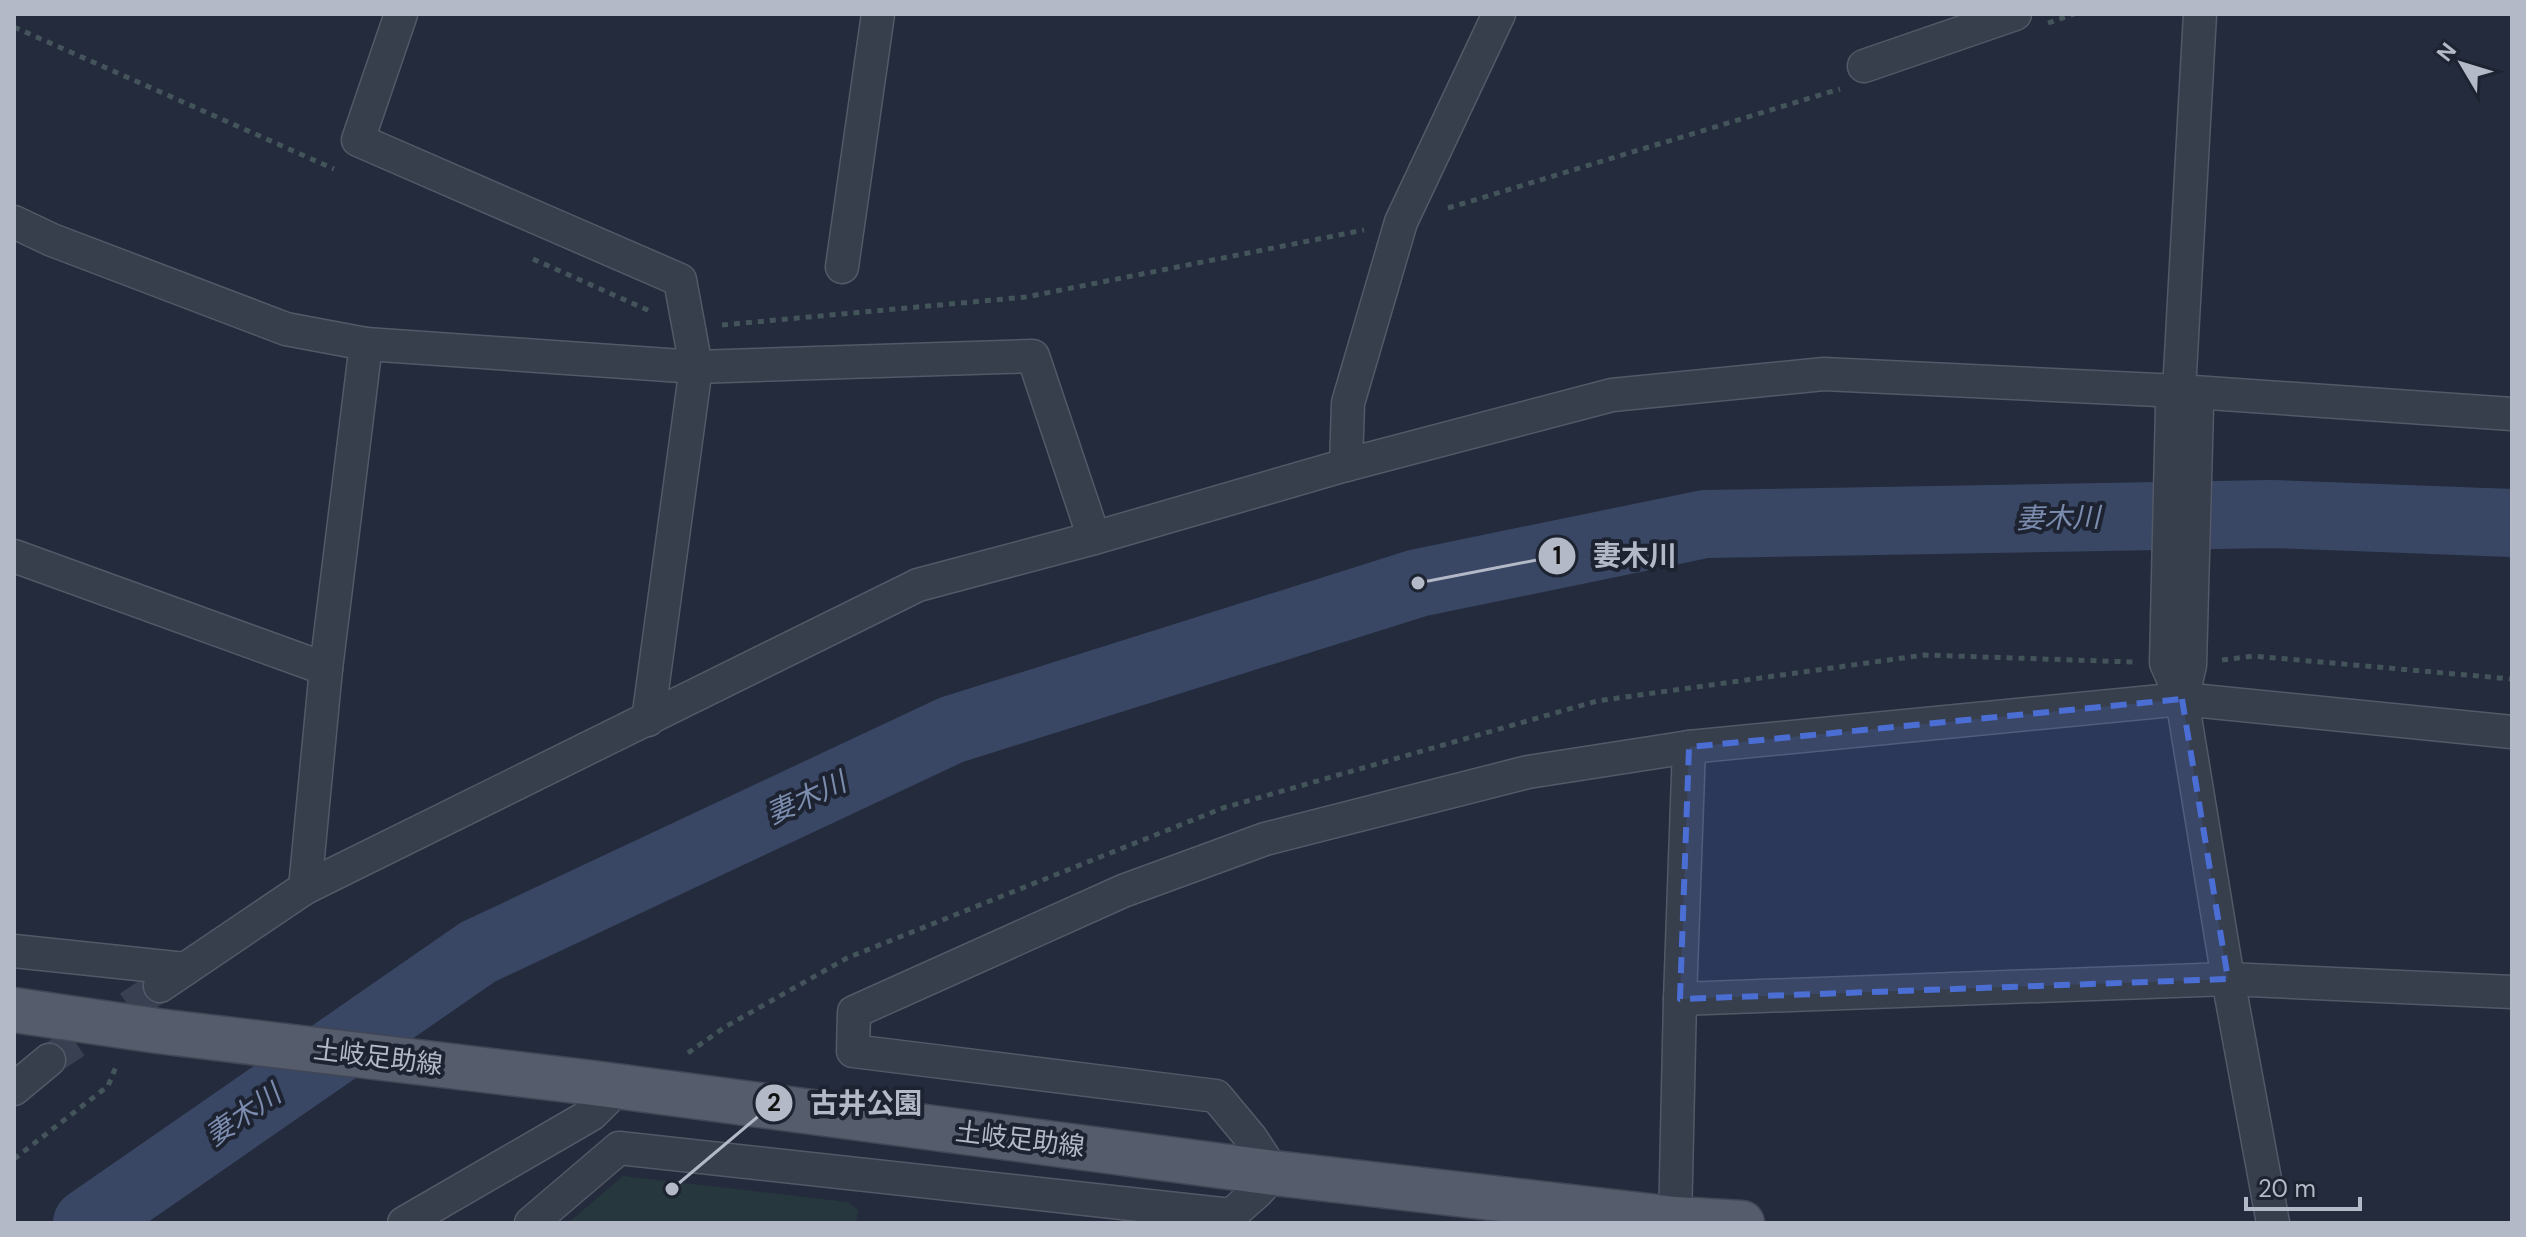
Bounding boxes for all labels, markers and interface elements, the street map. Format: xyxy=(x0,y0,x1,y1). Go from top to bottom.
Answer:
north arrow xyxy=(2422,24,2502,104)
text: N xyxy=(2430,37,2463,67)
water label: 妻木川 xyxy=(2016,499,2103,537)
callout: 妻木川 xyxy=(1537,530,1693,582)
text: 妻木川 xyxy=(1593,537,1677,574)
text: 1 xyxy=(1553,540,1561,571)
water label: 妻木川 xyxy=(760,762,855,833)
street label: 土岐足助線 xyxy=(311,1032,445,1082)
water label: 妻木川 xyxy=(198,1074,290,1154)
callout: 古井公園 xyxy=(754,1077,938,1129)
text: 古井公園 xyxy=(810,1085,922,1122)
text: 2 xyxy=(767,1087,781,1118)
street label: 土岐足助線 xyxy=(953,1114,1087,1164)
scale bar xyxy=(2246,1161,2360,1211)
text: 20 m xyxy=(2258,1173,2316,1204)

